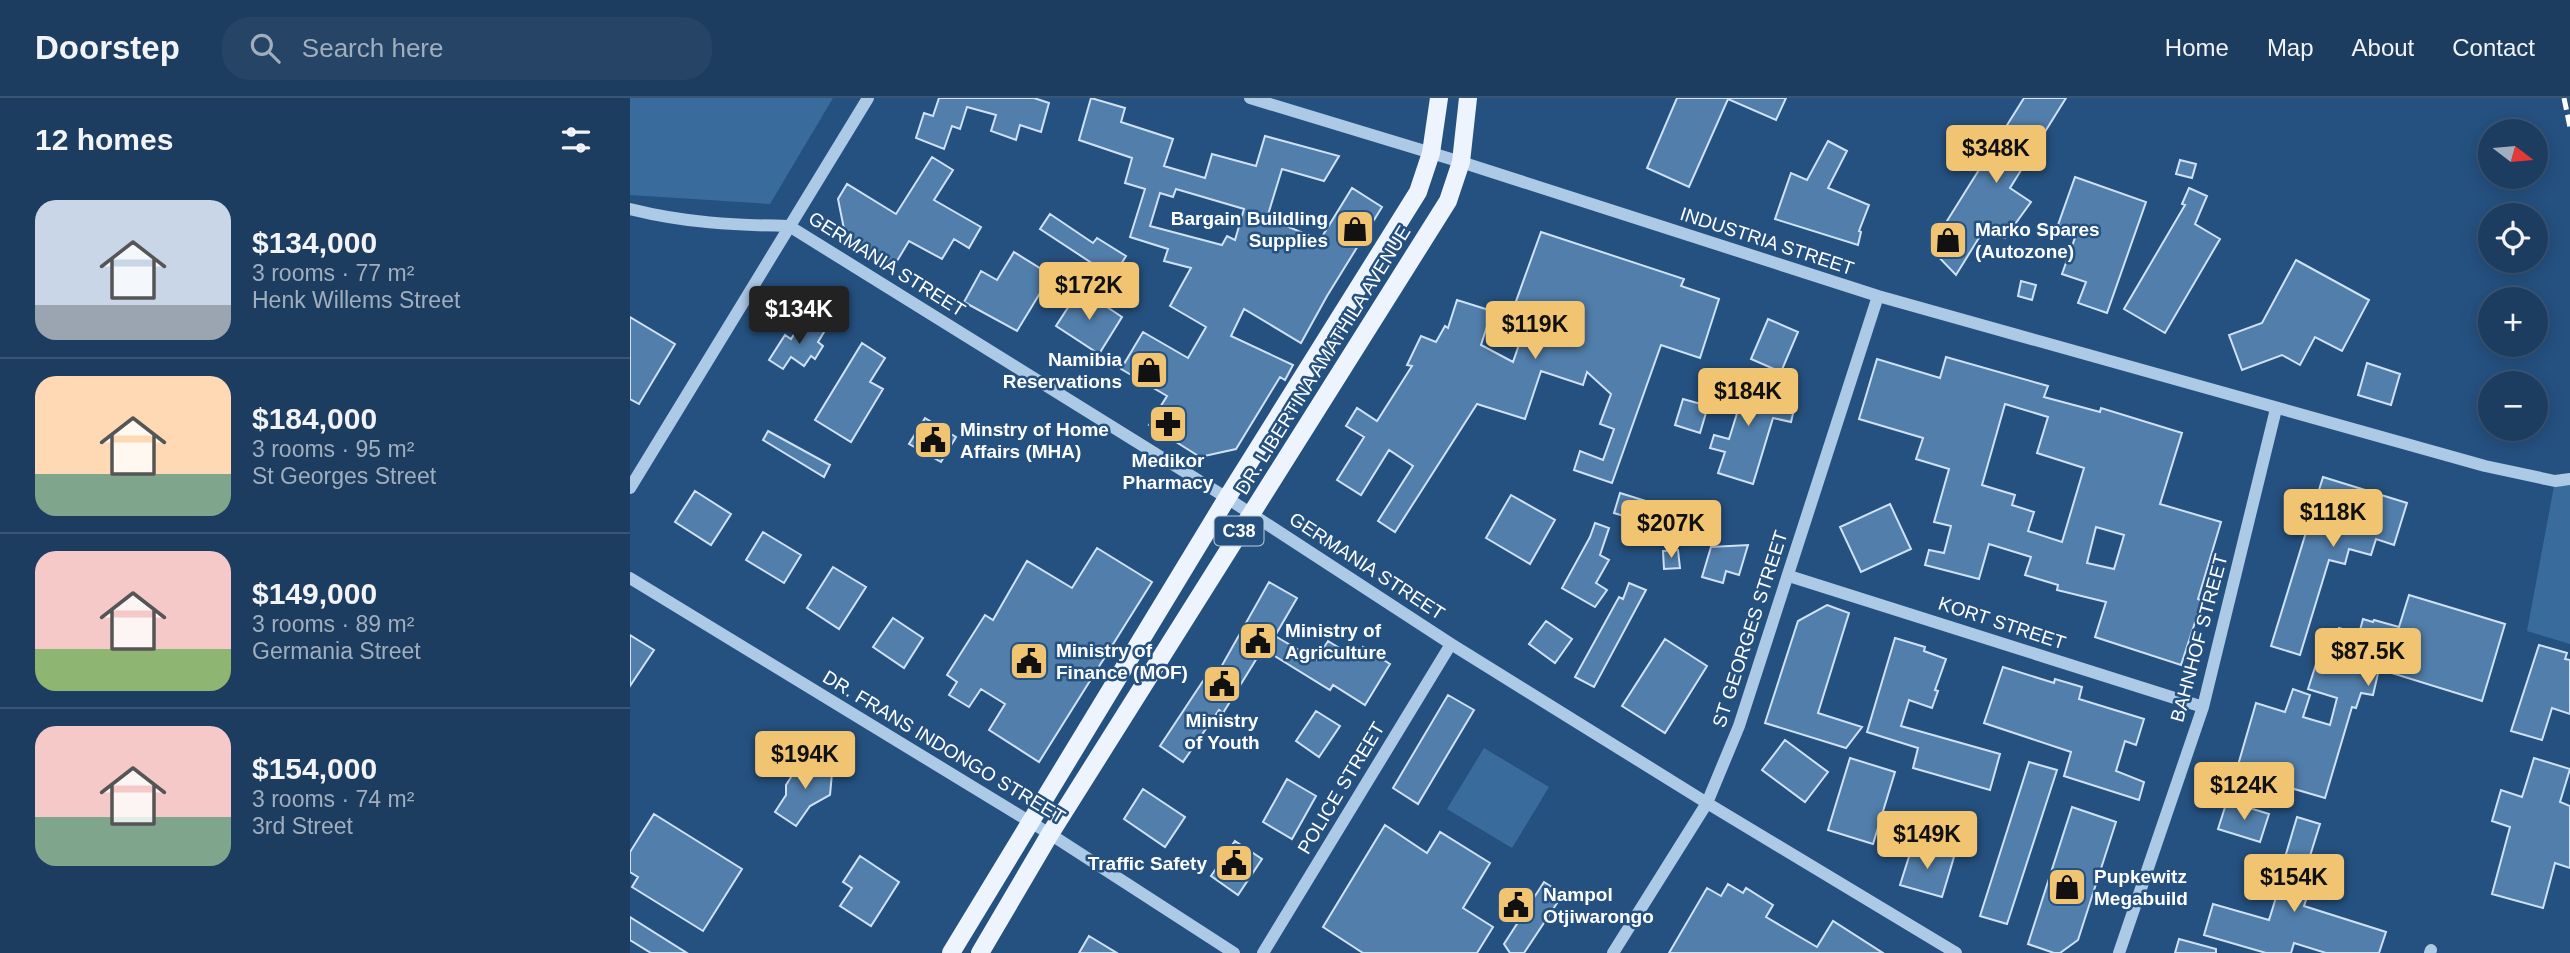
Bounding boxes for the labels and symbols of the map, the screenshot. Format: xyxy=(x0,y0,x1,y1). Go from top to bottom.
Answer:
north arrow xyxy=(2478,119,2548,189)
pin: $348K xyxy=(1947,126,2045,185)
street label: INDUSTRIA STREET xyxy=(1677,203,1857,279)
street label: GERMANIA STREET xyxy=(805,207,969,321)
place label: Bargain Buildling Supplies xyxy=(1171,208,1328,251)
shop icon: Bargain Buildling Supplies xyxy=(1334,208,1376,250)
shop icon: Marko Spares (Autozone) xyxy=(1927,219,1969,261)
place label: Marko Spares (Autozone) xyxy=(1975,219,2100,262)
street label: DR. LIBERTINA AMATHILA AVENUE xyxy=(1231,222,1415,498)
pin: $172K xyxy=(1040,262,1138,322)
pin: $134K xyxy=(750,286,848,346)
pin: $119K xyxy=(1486,302,1584,361)
place label: Namibia Reservations xyxy=(1003,349,1122,392)
shop icon: Namibia Reservations xyxy=(1128,349,1170,391)
pin: $184K xyxy=(1699,368,1797,428)
pharmacy icon: Medikor Pharmacy xyxy=(1147,403,1189,445)
public building icon: Minstry of Home Affairs (MHA) xyxy=(912,419,954,461)
place label: Minstry of Home Affairs (MHA) xyxy=(960,419,1109,462)
place label: Medikor Pharmacy xyxy=(1123,450,1214,493)
pin: $118K xyxy=(2284,490,2382,549)
pin: $207K xyxy=(1622,500,1720,560)
street label: GERMANIA STREET xyxy=(1286,508,1449,624)
road number: C38 xyxy=(1214,516,1264,545)
street label: ST GEORGES STREET xyxy=(1708,528,1792,730)
street label: BAHNHOF STREET xyxy=(2166,551,2232,724)
street label: KORT STREET xyxy=(1936,593,2069,654)
public building icon: Ministry of Agriculture xyxy=(1237,620,1279,662)
place label: Ministry of Agriculture xyxy=(1285,620,1386,663)
pin: $87.5K xyxy=(2311,628,2425,688)
public building icon: Ministry of Finance (MOF) xyxy=(1008,640,1050,682)
place label: Ministry of Finance (MOF) xyxy=(1056,640,1188,683)
public building icon: Ministry of Youth xyxy=(1201,663,1243,705)
street label: DR. FRANS INDONGO STREET xyxy=(819,666,1069,828)
place label: Ministry of Youth xyxy=(1184,710,1260,753)
street label: POLICE STREET xyxy=(1293,718,1389,858)
pin: $194K xyxy=(756,732,854,791)
pin: $124K xyxy=(2195,762,2293,822)
pin: $149K xyxy=(1878,812,1976,871)
public building icon: Traffic Safety xyxy=(1213,842,1255,884)
place label: Traffic Safety xyxy=(1088,853,1207,874)
pin: $154K xyxy=(2245,854,2343,914)
shop icon: Pupkewitz Megabuild xyxy=(2046,866,2088,908)
place label: Pupkewitz Megabuild xyxy=(2094,866,2188,909)
public building icon: Nampol Otjiwarongo xyxy=(1495,884,1537,926)
place label: Nampol Otjiwarongo xyxy=(1543,884,1654,927)

